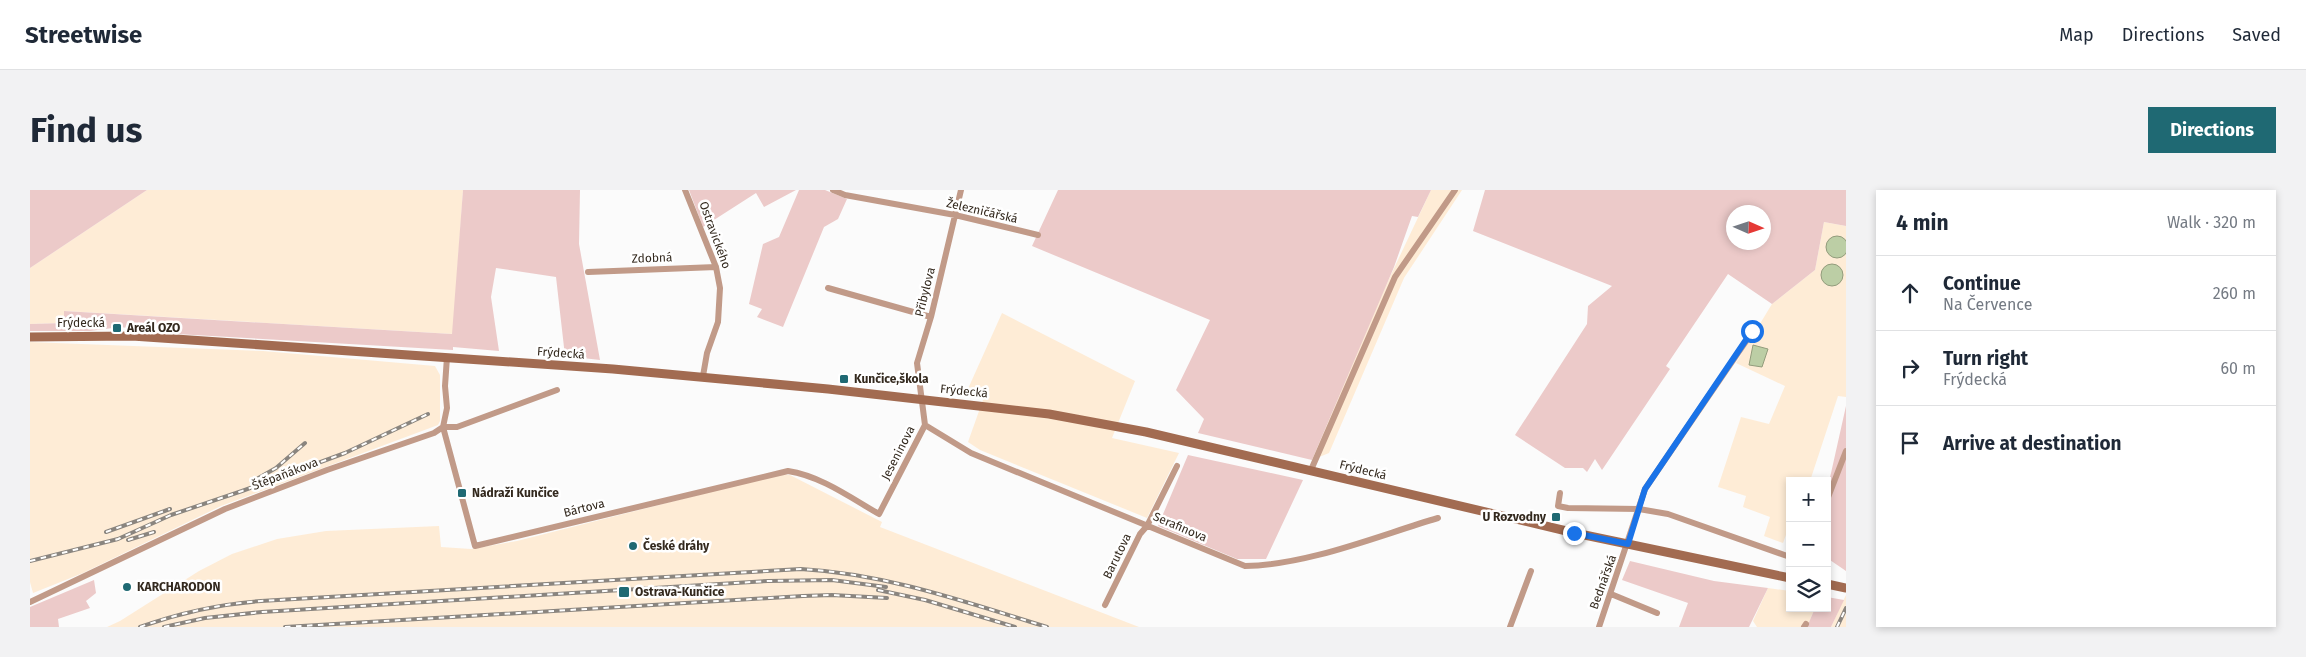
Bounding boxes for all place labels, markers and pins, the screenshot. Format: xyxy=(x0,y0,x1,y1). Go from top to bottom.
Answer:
place label: Areál OZO xyxy=(126,321,180,335)
marker: Areál OZO xyxy=(111,322,123,334)
place label: Kunčice,škola xyxy=(854,372,929,386)
marker: Kunčice,škola xyxy=(838,373,850,385)
place label: Nádraží Kunčice xyxy=(472,486,559,500)
marker: Nádraží Kunčice xyxy=(456,487,468,499)
place label: U Rozvodny xyxy=(1482,510,1547,524)
marker: U Rozvodny xyxy=(1550,511,1562,523)
place label: České dráhy xyxy=(643,537,710,553)
marker: České dráhy xyxy=(627,540,639,552)
place label: KARCHARODON xyxy=(137,580,221,594)
marker: KARCHARODON xyxy=(121,581,133,593)
marker: Ostrava-Kunčice xyxy=(617,585,631,599)
place label: Ostrava-Kunčice xyxy=(635,585,725,599)

